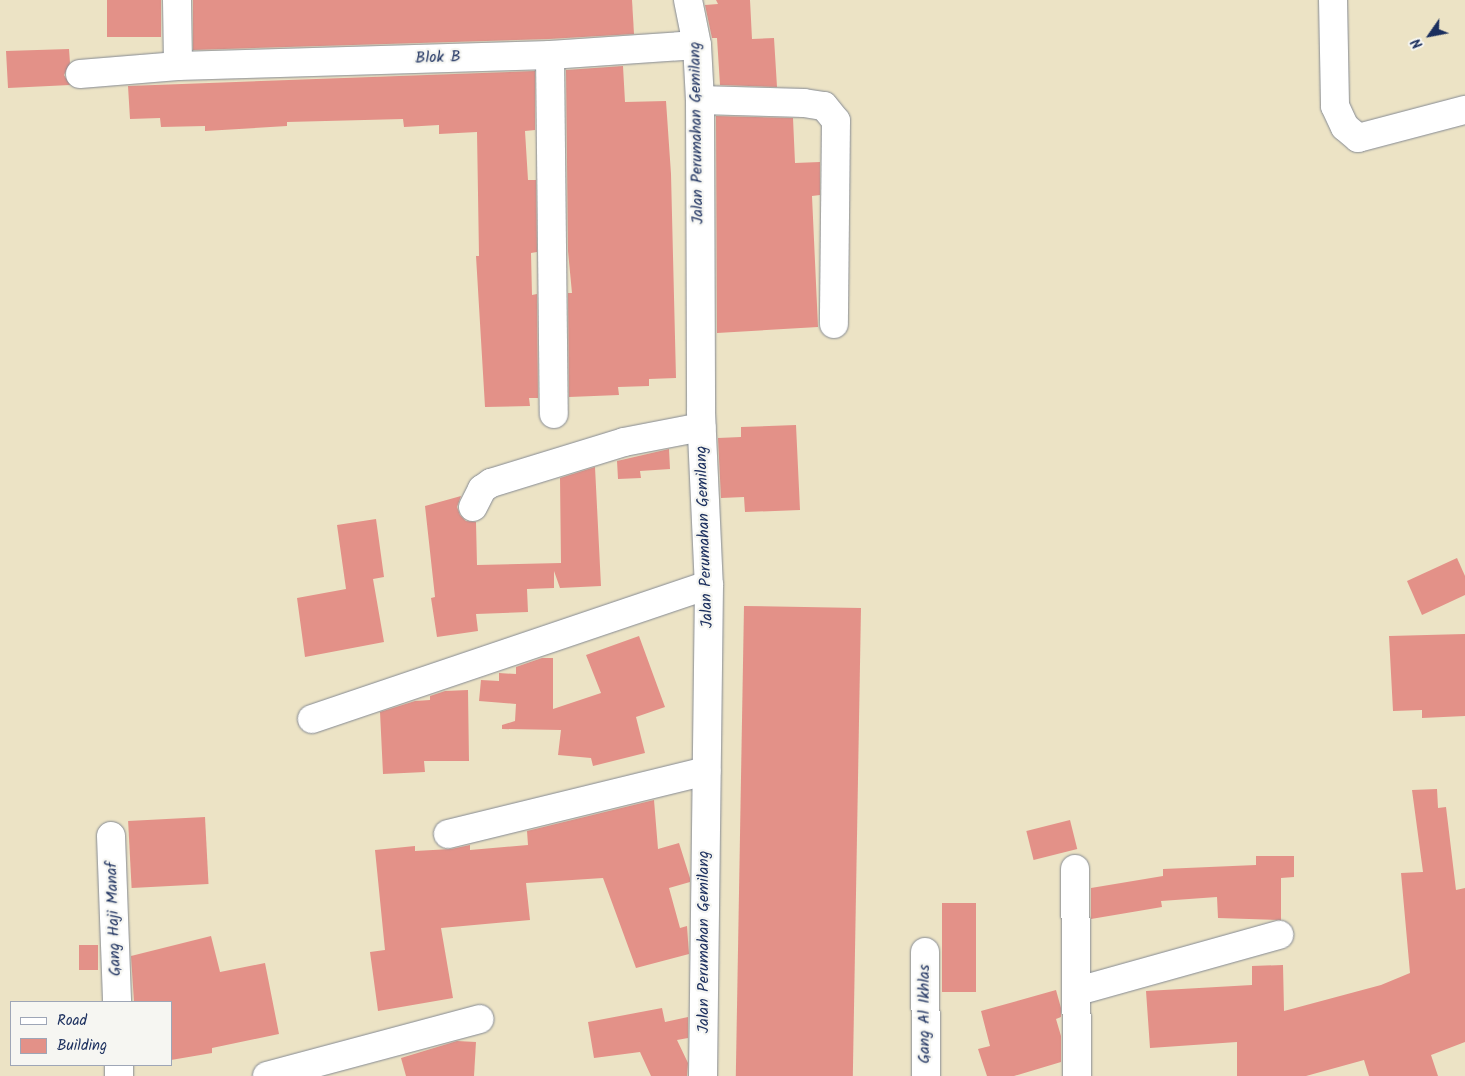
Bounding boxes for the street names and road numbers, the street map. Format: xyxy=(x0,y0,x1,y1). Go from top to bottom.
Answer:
street label: Jalan Perumahan Gemilang xyxy=(686,42,708,224)
street label: Blok B xyxy=(415,48,461,68)
street label: Jalan Perumahan Gemilang xyxy=(692,445,718,629)
street label: Jalan Perumahan Gemilang xyxy=(694,851,714,1033)
street label: Gang Haji Manaf xyxy=(102,861,126,977)
street label: Gang Al Ikhlas xyxy=(915,964,935,1064)

